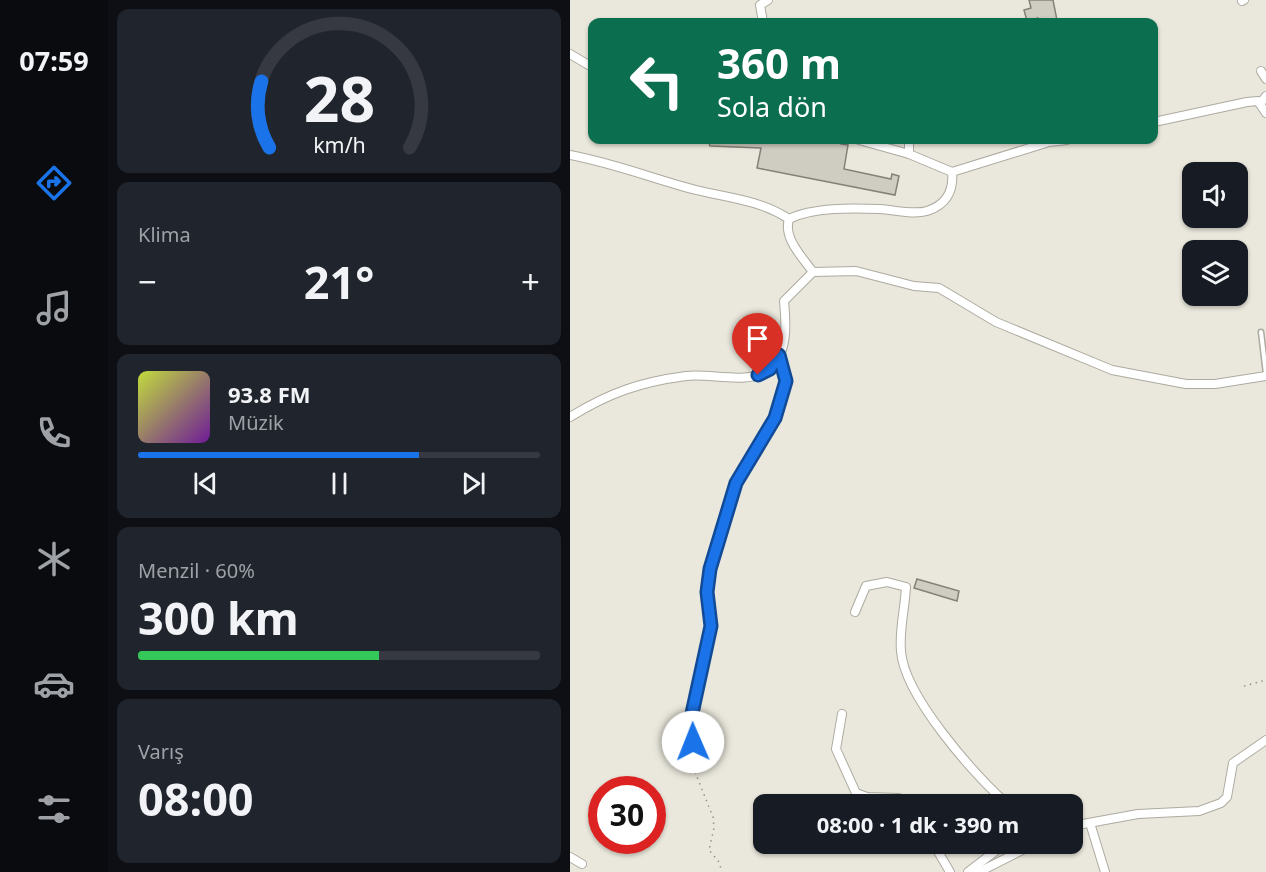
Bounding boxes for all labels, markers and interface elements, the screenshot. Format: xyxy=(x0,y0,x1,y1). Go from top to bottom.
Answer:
text: 360 m xyxy=(717,34,841,91)
text: 07:59 xyxy=(19,42,89,79)
icon: left xyxy=(618,42,696,120)
text: 28 xyxy=(303,55,375,140)
text: Sola dön xyxy=(717,88,827,125)
text: km/h xyxy=(313,130,365,159)
icon: directions xyxy=(33,162,75,204)
map controls xyxy=(1182,162,1248,306)
button: sound xyxy=(1182,162,1248,228)
text: Klima xyxy=(138,221,191,248)
button: layers xyxy=(1182,240,1248,306)
text: 21° xyxy=(304,251,374,312)
text: − xyxy=(138,259,157,304)
text: + xyxy=(521,259,540,304)
icon: music xyxy=(33,287,75,329)
pin xyxy=(732,313,783,375)
icon: arrive xyxy=(741,322,774,355)
text: 93.8 FM xyxy=(228,379,310,409)
text: Müzik xyxy=(228,409,284,436)
icon: phone xyxy=(33,412,75,454)
icon: previous xyxy=(189,467,222,500)
icon: pause xyxy=(323,467,356,500)
icon: next xyxy=(457,467,490,500)
icon: climate xyxy=(33,538,75,580)
text: Menzil · 60% xyxy=(138,557,255,584)
text: 300 km xyxy=(138,587,299,648)
icon: car xyxy=(33,663,75,705)
position arrow xyxy=(661,710,725,774)
text: Varış xyxy=(138,738,184,765)
text: 08:00 xyxy=(138,768,254,829)
speed limit sign: 30 xyxy=(588,776,666,854)
icon: filters xyxy=(33,788,75,830)
text: 08:00 · 1 dk · 390 m xyxy=(817,809,1019,839)

